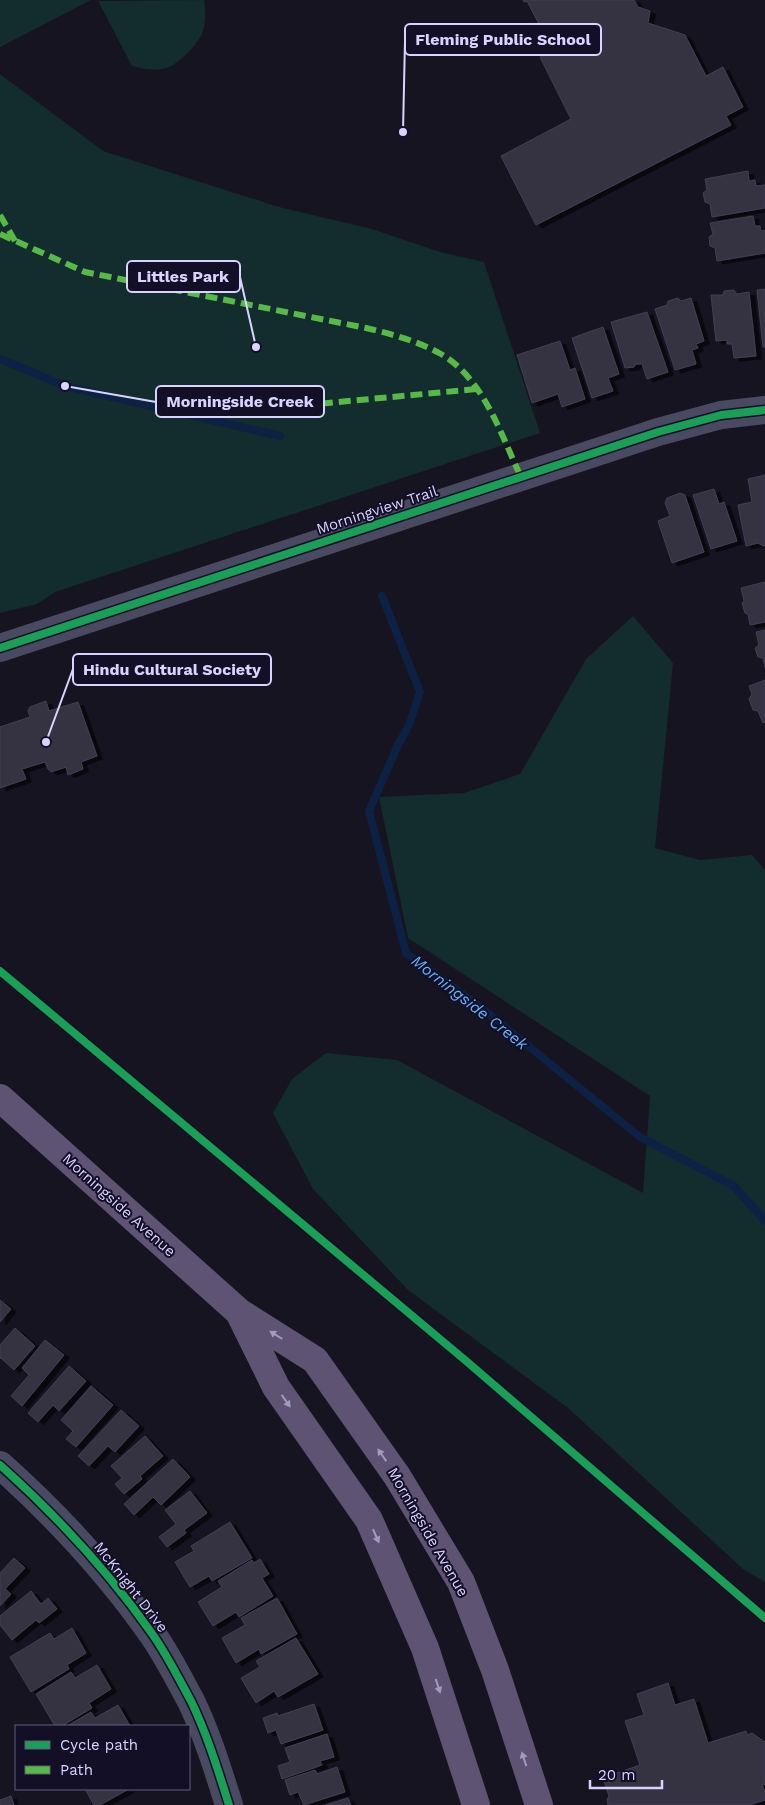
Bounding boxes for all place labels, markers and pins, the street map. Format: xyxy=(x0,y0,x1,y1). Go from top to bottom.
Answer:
callout: Fleming Public School xyxy=(405,24,601,55)
callout: Littles Park xyxy=(127,261,240,292)
callout: Morningside Creek xyxy=(156,386,324,417)
callout: Hindu Cultural Society xyxy=(73,654,271,685)

